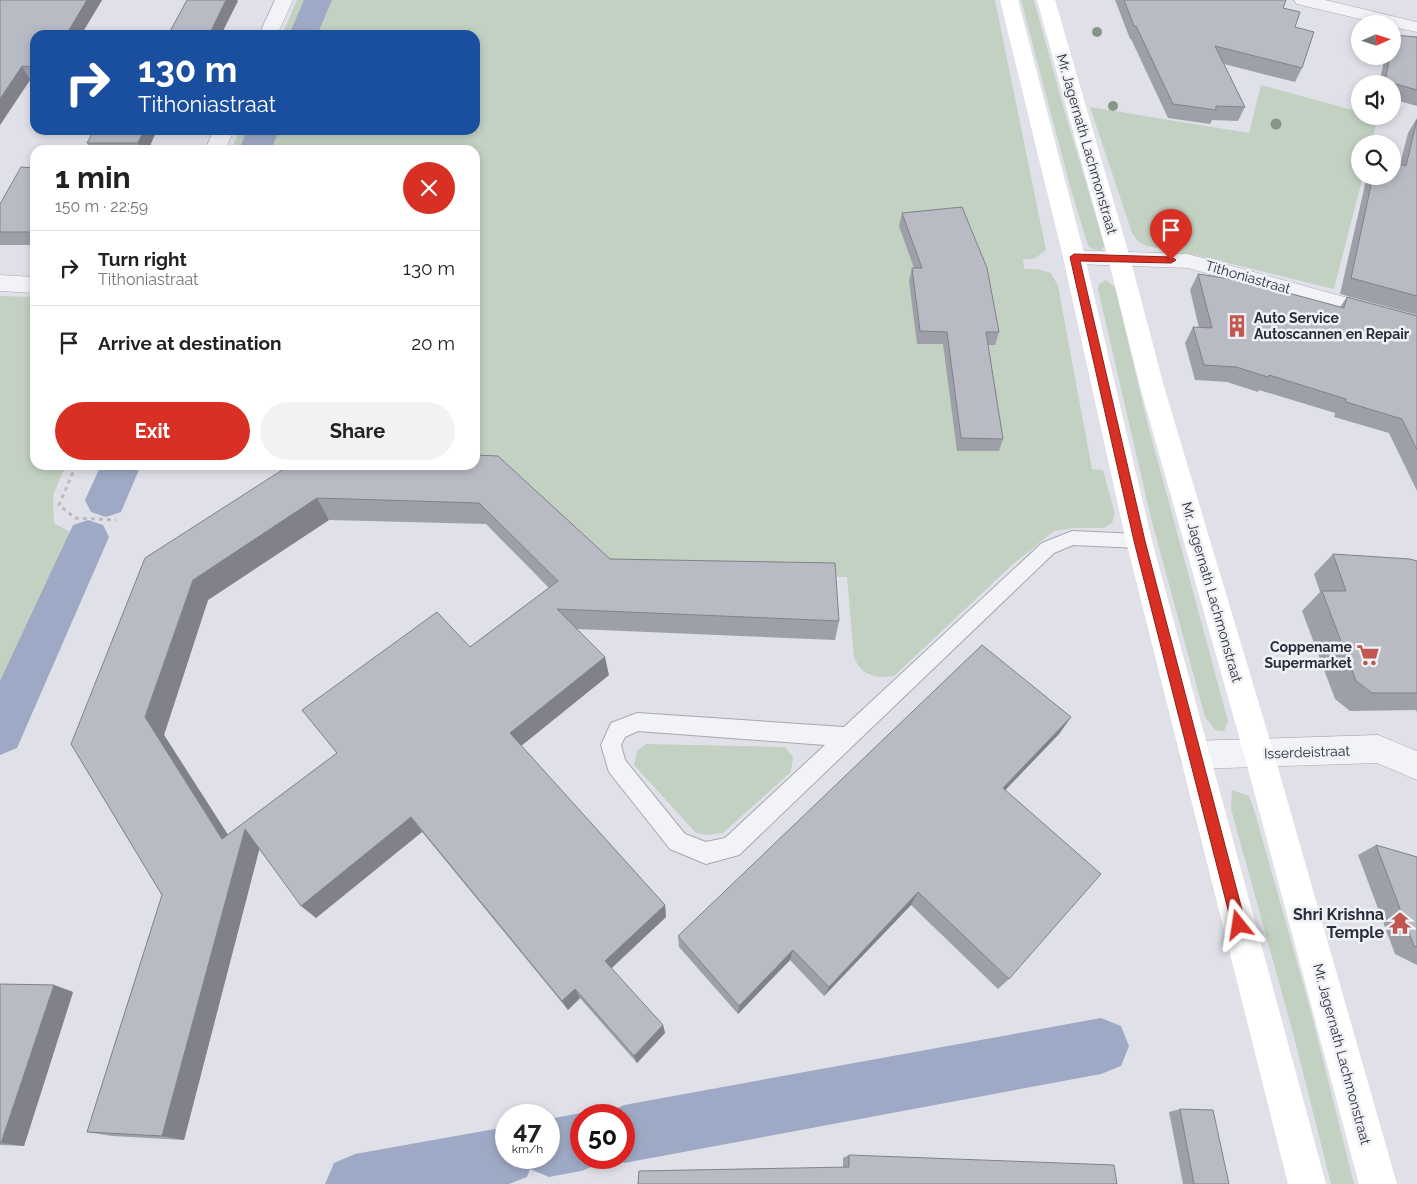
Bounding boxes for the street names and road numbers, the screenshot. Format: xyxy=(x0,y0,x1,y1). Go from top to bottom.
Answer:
street label: Mr. Jagernath Lachmonstraat xyxy=(1054,52,1121,236)
street label: Tithoniastraat xyxy=(1204,257,1293,297)
street label: Mr. Jagernath Lachmonstraat xyxy=(1179,500,1246,684)
street label: Isserdeistraat xyxy=(1264,742,1351,761)
street label: Mr. Jagernath Lachmonstraat xyxy=(1310,962,1374,1147)

